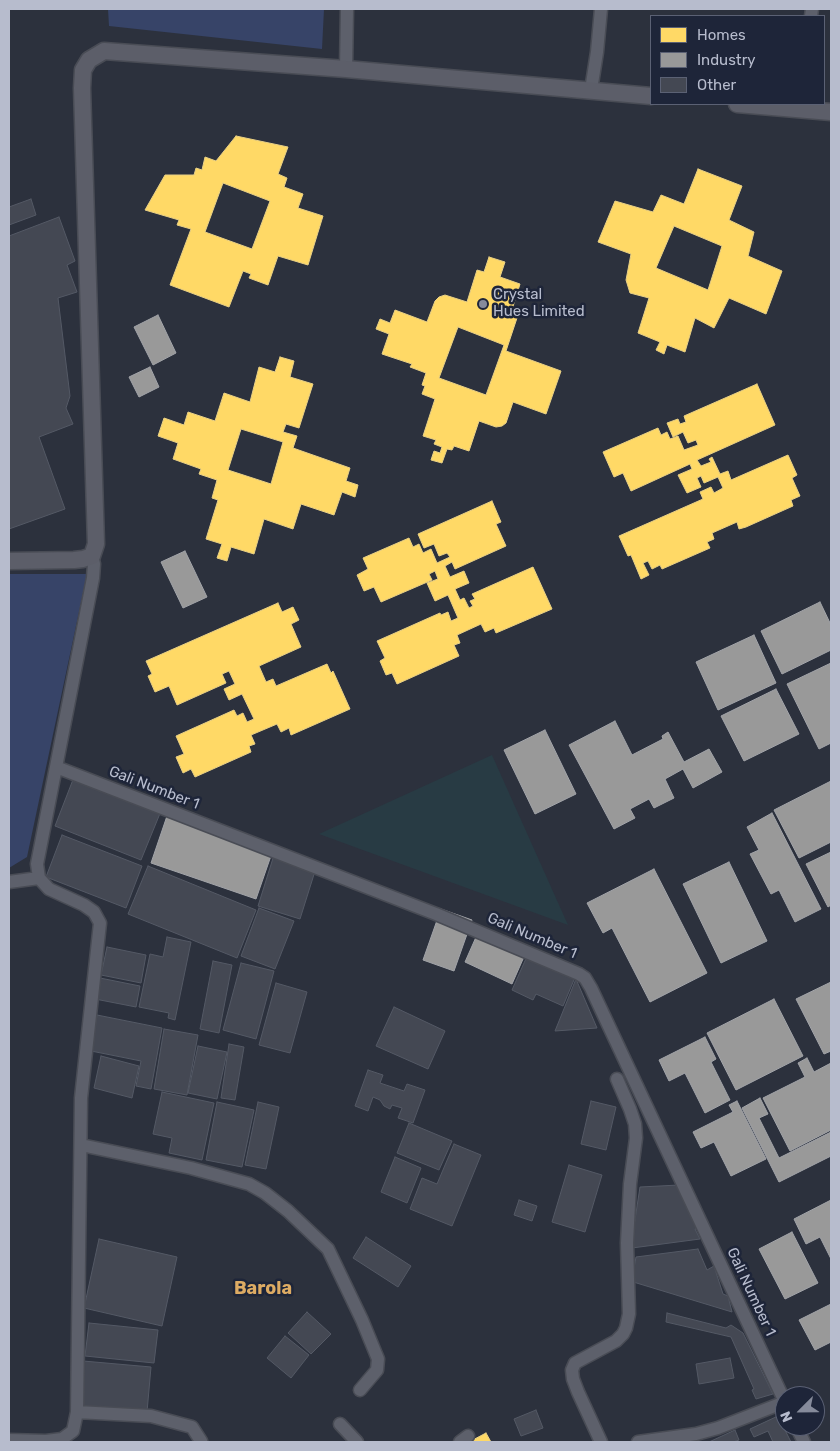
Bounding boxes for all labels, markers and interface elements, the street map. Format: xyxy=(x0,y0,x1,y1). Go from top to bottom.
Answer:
legend xyxy=(650,15,825,105)
text: Homes xyxy=(697,26,746,44)
text: Industry xyxy=(697,51,756,69)
text: Other xyxy=(697,76,736,94)
place label: Crystal Hues Limited xyxy=(493,286,585,321)
marker: Crystal Hues Limited xyxy=(477,298,489,310)
street label: Gali Number 1 xyxy=(106,763,202,813)
street label: Gali Number 1 xyxy=(485,909,579,963)
street label: Gali Number 1 xyxy=(723,1245,779,1339)
district label: Barola xyxy=(234,1278,292,1300)
north arrow xyxy=(775,1386,825,1436)
text: N xyxy=(777,1409,796,1425)

